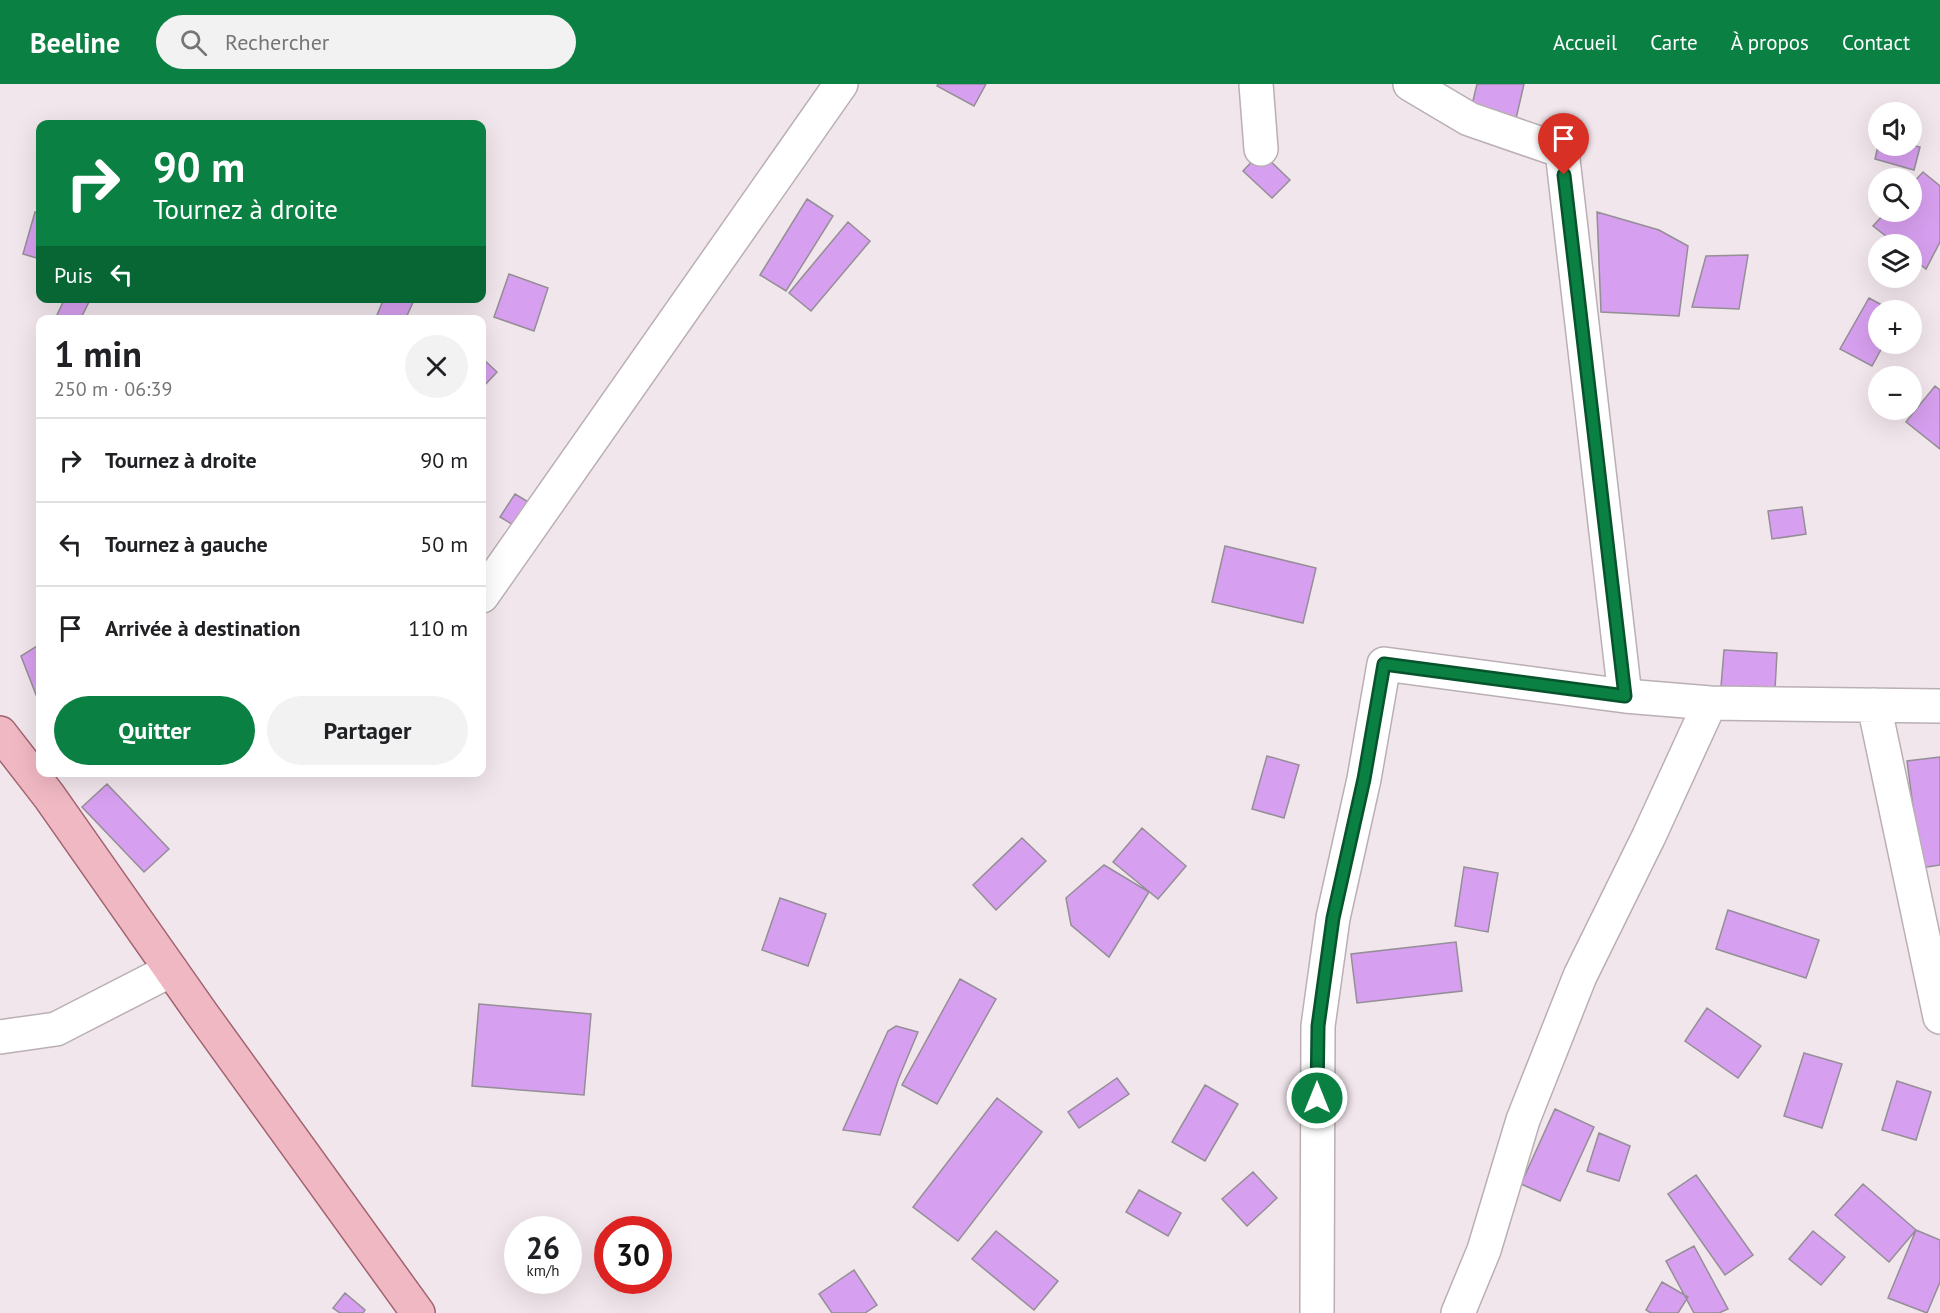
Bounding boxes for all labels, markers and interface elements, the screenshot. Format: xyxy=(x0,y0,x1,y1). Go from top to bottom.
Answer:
search box xyxy=(156,15,576,69)
text: Beeline xyxy=(30,24,120,61)
icon: search xyxy=(177,26,210,59)
text: Rechercher xyxy=(225,28,329,56)
text: Accueil xyxy=(1553,29,1617,56)
text: Carte xyxy=(1650,29,1698,56)
text: À propos xyxy=(1731,29,1809,56)
text: Contact xyxy=(1842,29,1910,56)
map controls xyxy=(1868,102,1922,420)
button: sound xyxy=(1868,102,1922,156)
pin xyxy=(1538,113,1589,175)
icon: arrive xyxy=(1547,122,1580,155)
text: 90 m xyxy=(153,139,245,194)
icon: right xyxy=(54,144,132,222)
button: search xyxy=(1868,168,1922,222)
text: Tournez à droite xyxy=(153,192,338,226)
button: layers xyxy=(1868,234,1922,288)
icon: left xyxy=(105,258,138,291)
text: Puis xyxy=(54,261,93,289)
button: + xyxy=(1868,300,1922,354)
text: 1 min xyxy=(54,330,142,377)
button: close xyxy=(405,335,468,398)
button: − xyxy=(1868,366,1922,420)
text: 250 m · 06:39 xyxy=(54,376,172,402)
icon: right xyxy=(54,444,87,477)
text: Tournez à droite xyxy=(105,446,257,474)
text: 90 m xyxy=(420,446,468,474)
icon: left xyxy=(54,528,87,561)
text: Tournez à gauche xyxy=(105,530,268,558)
text: 50 m xyxy=(420,530,468,558)
icon: arrive xyxy=(54,612,87,645)
text: Arrivée à destination xyxy=(105,614,301,642)
text: 110 m xyxy=(408,614,468,642)
button: Quitter xyxy=(54,696,255,765)
button: Partager xyxy=(267,696,468,765)
position arrow xyxy=(1285,1066,1349,1130)
speed limit sign: 30 xyxy=(594,1216,672,1294)
text: 26 xyxy=(526,1228,560,1267)
text: km/h xyxy=(527,1261,559,1280)

